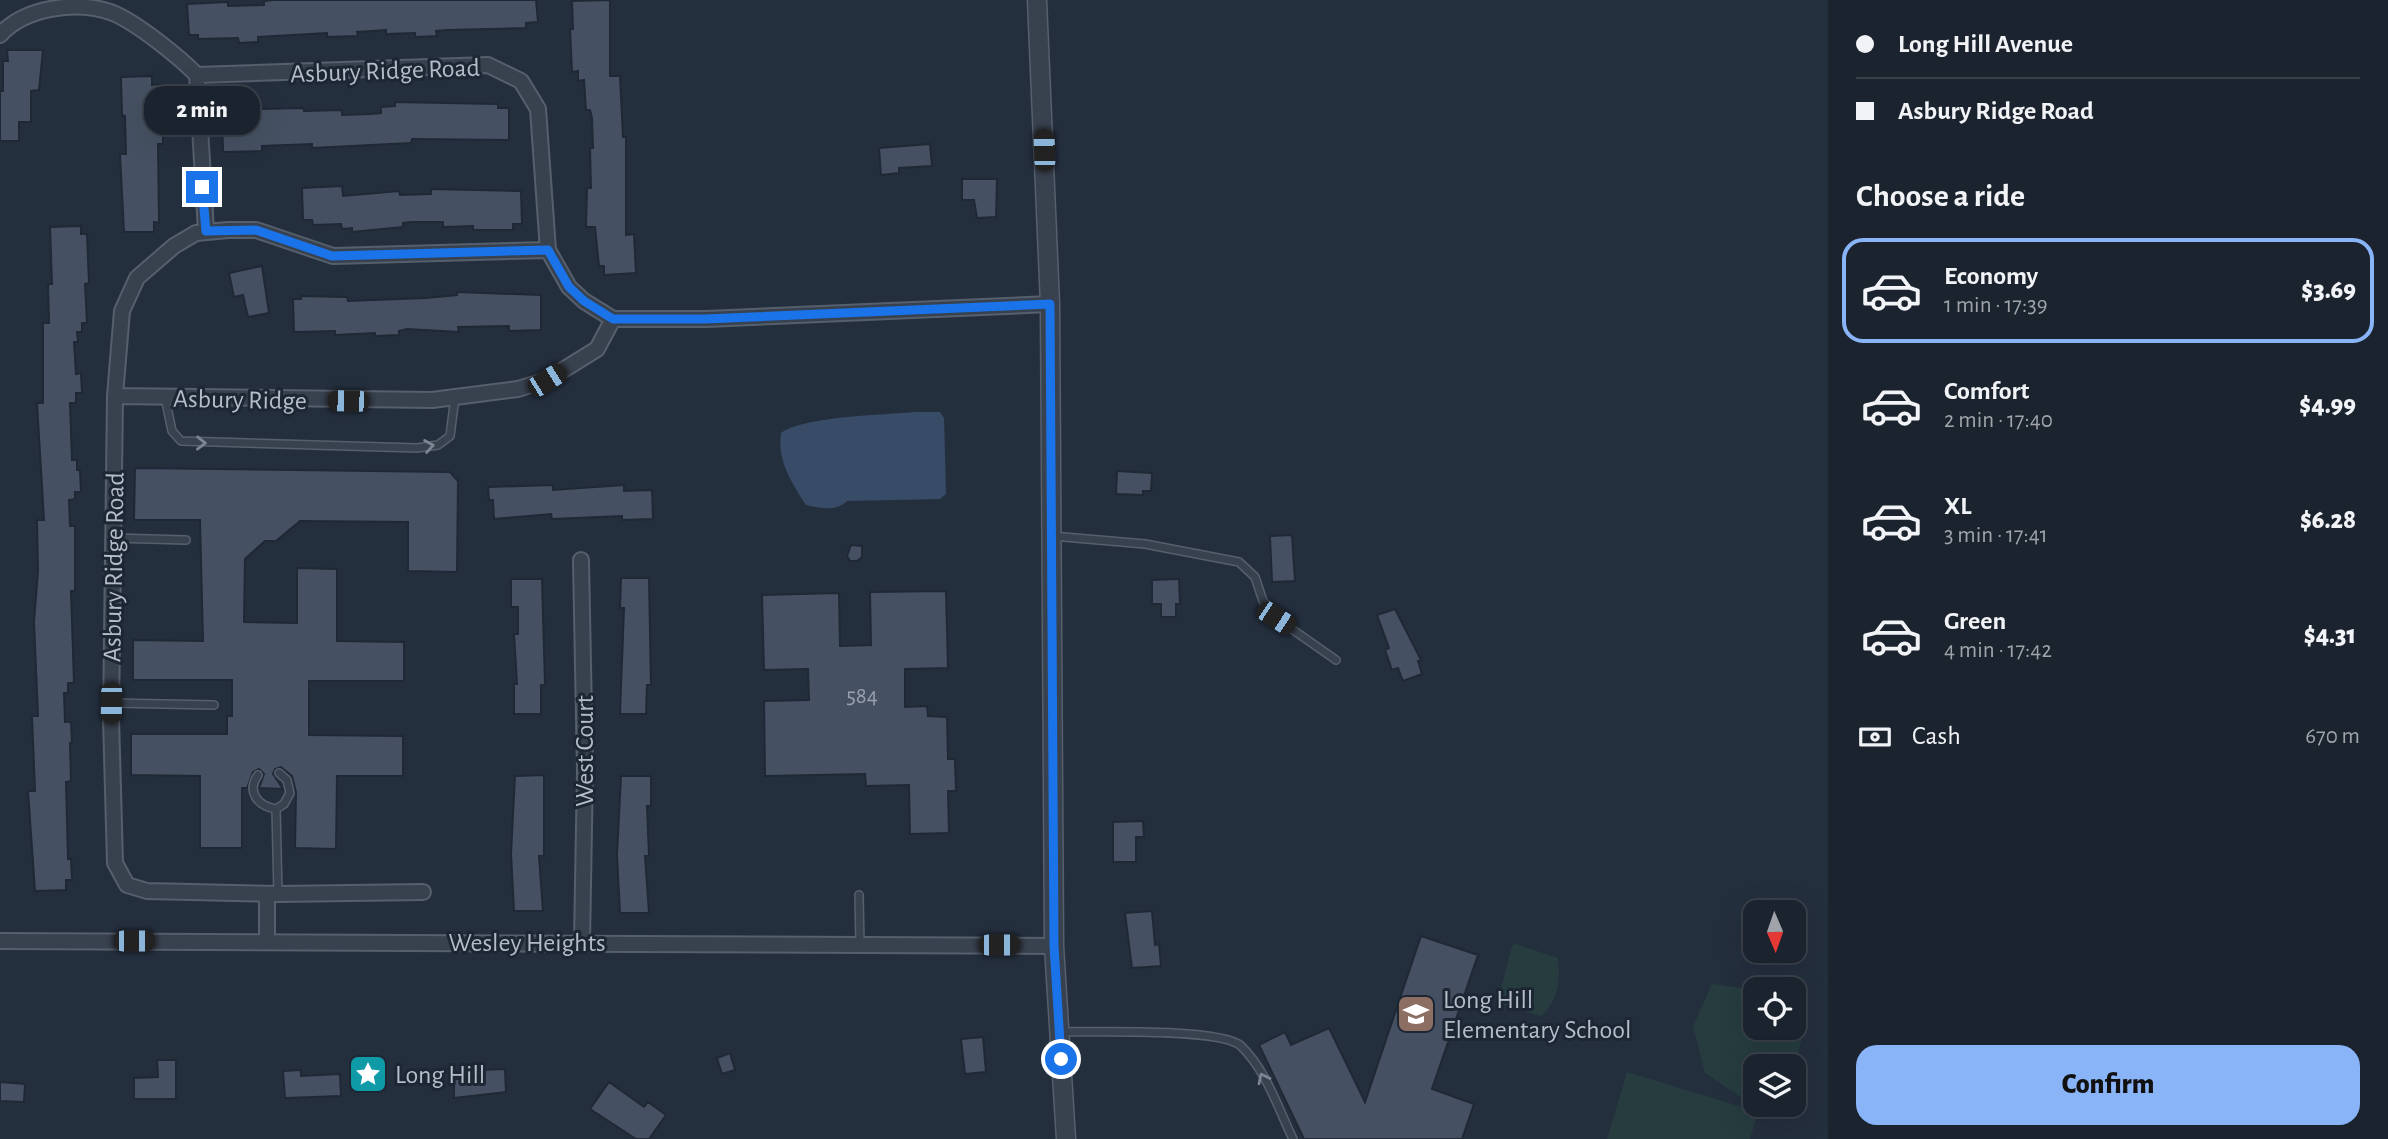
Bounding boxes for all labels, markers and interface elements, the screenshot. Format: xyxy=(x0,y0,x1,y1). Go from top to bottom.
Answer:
text: Long Hill Avenue xyxy=(1898,31,2073,57)
street label: Asbury Ridge Road xyxy=(290,55,480,87)
callout: 2 min xyxy=(144,86,260,134)
text: Asbury Ridge Road xyxy=(1898,98,2094,124)
text: 2 min xyxy=(176,99,228,122)
car xyxy=(1033,129,1056,171)
route end xyxy=(186,171,218,203)
text: Choose a ride xyxy=(1856,180,2025,212)
icon: car xyxy=(1860,259,1923,322)
text: Economy xyxy=(1944,263,2038,289)
text: $3.69 xyxy=(2301,277,2356,303)
text: 1 min · 17:39 xyxy=(1944,294,2047,317)
car xyxy=(524,360,571,400)
icon: car xyxy=(1860,374,1923,437)
text: Comfort xyxy=(1944,378,2029,404)
street label: Asbury Ridge xyxy=(173,386,307,414)
car xyxy=(327,390,370,412)
text: $4.99 xyxy=(2299,392,2356,418)
text: 2 min · 17:40 xyxy=(1944,409,2053,432)
one-way arrow xyxy=(196,435,207,450)
one-way arrow xyxy=(423,439,435,454)
street label: Asbury Ridge Road xyxy=(99,472,129,662)
icon: car xyxy=(1860,489,1923,552)
text: XL xyxy=(1944,493,1971,519)
text: $6.28 xyxy=(2300,507,2356,533)
text: 3 min · 17:41 xyxy=(1944,524,2048,547)
car xyxy=(1253,598,1300,638)
icon: car xyxy=(1860,604,1923,667)
text: Green xyxy=(1944,608,2006,634)
text: $4.31 xyxy=(2304,622,2356,648)
text: 4 min · 17:42 xyxy=(1944,639,2052,662)
car xyxy=(101,682,122,724)
house number: 584 xyxy=(846,685,878,708)
street label: West Court xyxy=(572,695,598,807)
icon: cash xyxy=(1856,718,1894,756)
text: Cash xyxy=(1912,723,1961,749)
text: 670 m xyxy=(2305,725,2360,748)
north arrow xyxy=(1743,900,1806,962)
map controls xyxy=(1743,900,1806,1117)
street label: Wesley Heights xyxy=(448,930,606,956)
car xyxy=(114,931,156,952)
car xyxy=(979,935,1021,956)
button: locate xyxy=(1743,977,1806,1040)
place label: Long Hill Elementary School xyxy=(1443,987,1632,1043)
school or university icon: Long Hill Elementary School xyxy=(1395,993,1437,1035)
route start xyxy=(1045,1043,1077,1075)
button: Confirm xyxy=(1856,1045,2360,1125)
place icon: Long Hill xyxy=(347,1053,389,1095)
button: layers xyxy=(1743,1054,1806,1117)
place label: Long Hill xyxy=(395,1062,485,1088)
one-way arrow xyxy=(1257,1073,1271,1085)

